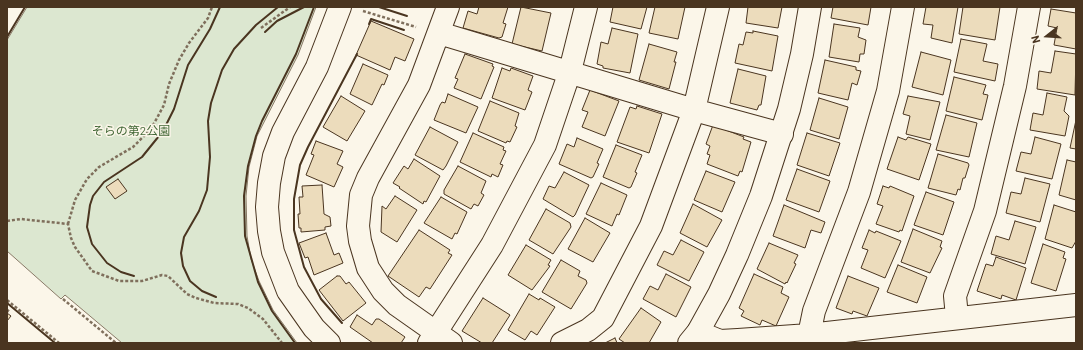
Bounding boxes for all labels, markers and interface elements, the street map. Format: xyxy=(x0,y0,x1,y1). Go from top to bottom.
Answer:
north arrow xyxy=(1027,16,1067,56)
text: N xyxy=(1028,34,1042,45)
park label: そらの第2公園 xyxy=(92,124,170,138)

